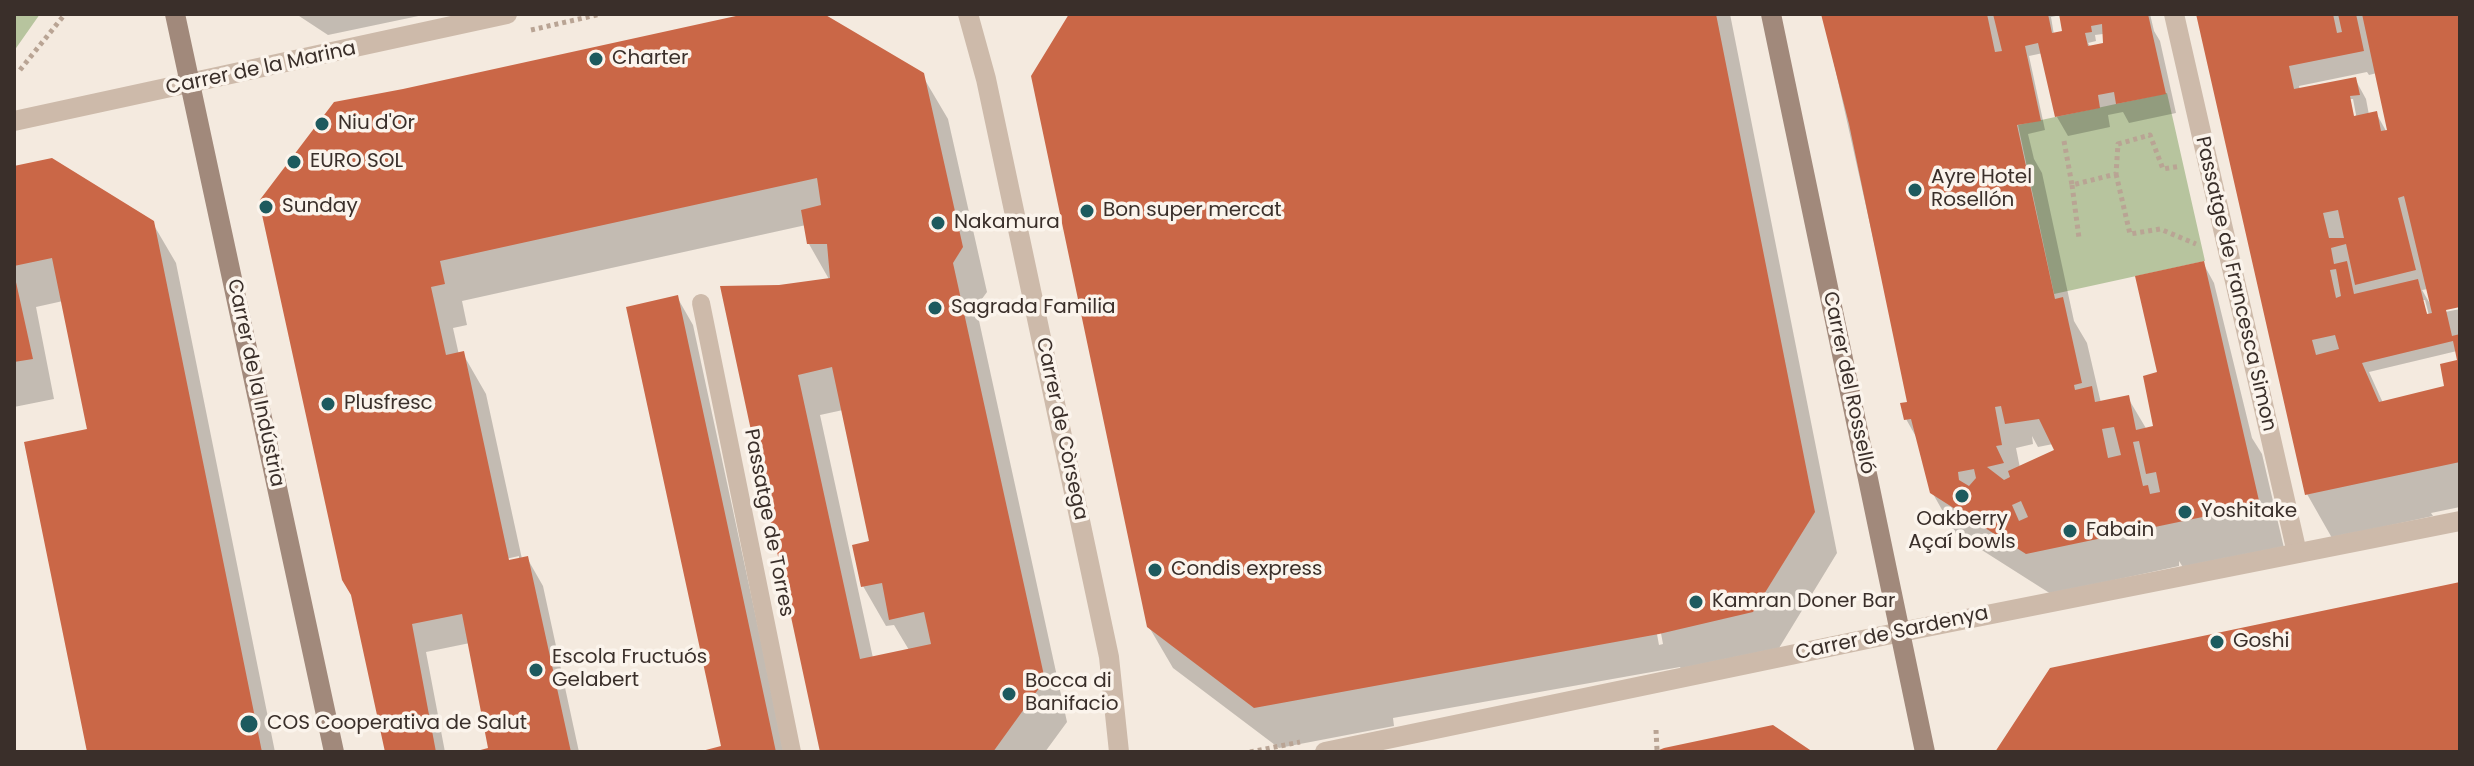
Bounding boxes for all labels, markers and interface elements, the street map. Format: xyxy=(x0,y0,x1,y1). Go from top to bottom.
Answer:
street label: Carrer de la Marina xyxy=(164,37,358,101)
place label: Charter xyxy=(612,47,688,71)
marker: Charter xyxy=(587,50,605,68)
place label: Niu d'Or xyxy=(338,112,415,136)
marker: Niu d'Or xyxy=(313,115,331,133)
street label: Passatge de Francesca Simon xyxy=(2189,134,2281,434)
place label: EURO SOL xyxy=(310,150,403,174)
marker: EURO SOL xyxy=(285,153,303,171)
place label: Ayre Hotel Rosellón xyxy=(1931,166,2032,213)
marker: Ayre Hotel Rosellón xyxy=(1906,181,1924,199)
place label: Sunday xyxy=(282,195,358,219)
marker: Sunday xyxy=(257,198,275,216)
place label: Bon super mercat xyxy=(1103,199,1282,223)
marker: Bon super mercat xyxy=(1078,202,1096,220)
place label: Nakamura xyxy=(954,211,1060,235)
marker: Nakamura xyxy=(929,214,947,232)
street label: Carrer de la Indústria xyxy=(221,277,289,489)
street label: Carrer del Rosselló xyxy=(1817,289,1879,477)
place label: Sagrada Familia xyxy=(951,296,1116,320)
marker: Sagrada Familia xyxy=(926,299,944,317)
street label: Carrer de Còrsega xyxy=(1030,336,1092,522)
place label: Plusfresc xyxy=(344,392,433,416)
marker: Plusfresc xyxy=(319,395,337,413)
street label: Passatge de Torres xyxy=(738,427,798,619)
marker: Oakberry Açaí bowls xyxy=(1953,487,1971,505)
place label: Yoshitake xyxy=(2201,500,2297,524)
marker: Yoshitake xyxy=(2176,503,2194,521)
place label: Oakberry Açaí bowls xyxy=(1908,508,2016,555)
place label: Fabain xyxy=(2086,519,2154,543)
marker: Fabain xyxy=(2061,522,2079,540)
place label: Condis express xyxy=(1171,558,1322,582)
marker: Condis express xyxy=(1146,561,1164,579)
place label: Kamran Doner Bar xyxy=(1712,590,1895,614)
marker: Kamran Doner Bar xyxy=(1687,593,1705,611)
street label: Carrer de Sardenya xyxy=(1793,602,1991,666)
place label: Goshi xyxy=(2233,630,2290,654)
marker: Goshi xyxy=(2208,633,2226,651)
place label: Escola Fructuós Gelabert xyxy=(552,646,707,693)
marker: Escola Fructuós Gelabert xyxy=(527,661,545,679)
place label: Bocca di Banifacio xyxy=(1025,670,1118,717)
marker: Bocca di Banifacio xyxy=(1000,685,1018,703)
place label: COS Cooperativa de Salut xyxy=(267,712,527,736)
marker: COS Cooperativa de Salut xyxy=(238,713,260,735)

